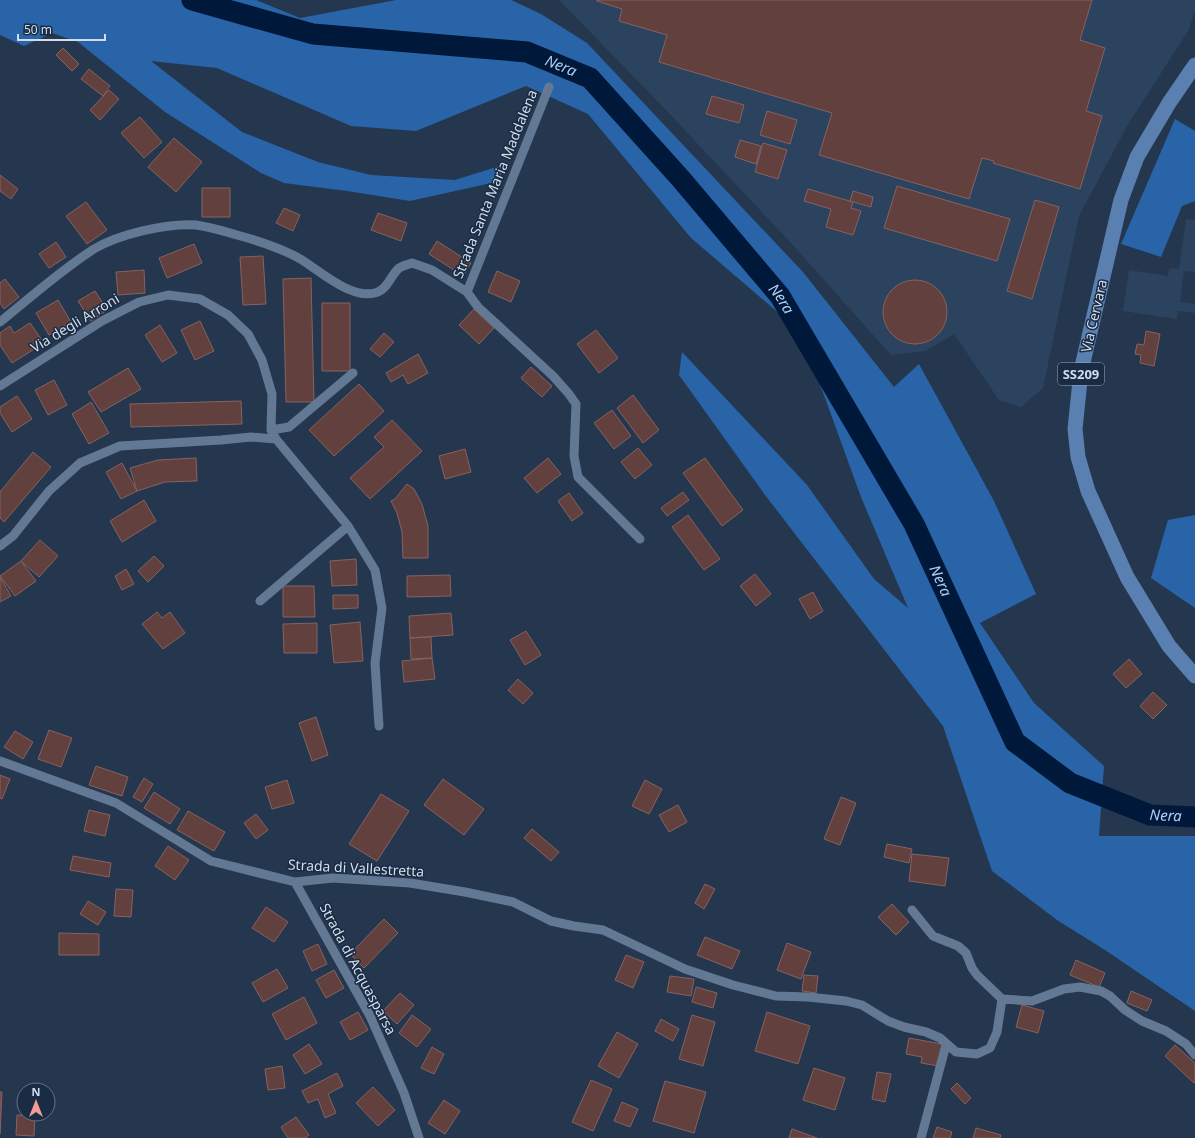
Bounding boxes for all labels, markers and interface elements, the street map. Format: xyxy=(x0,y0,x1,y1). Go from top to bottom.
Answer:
scale bar xyxy=(18,16,105,42)
text: 50 m xyxy=(24,21,52,38)
water label: Nera xyxy=(542,50,580,81)
street label: Strada Santa Maria Maddalena xyxy=(448,87,541,281)
street label: Via Cervara xyxy=(1076,278,1111,354)
water label: Nera xyxy=(765,279,800,318)
street label: Via degli Arroni xyxy=(27,289,123,357)
road number: SS209 xyxy=(1058,363,1104,385)
water label: Nera xyxy=(925,562,957,600)
water label: Nera xyxy=(1149,804,1183,825)
street label: Strada di Vallestretta xyxy=(287,854,425,881)
street label: Strada di Acquasparsa xyxy=(316,900,401,1038)
north arrow xyxy=(16,1082,56,1122)
text: N xyxy=(32,1084,40,1099)

